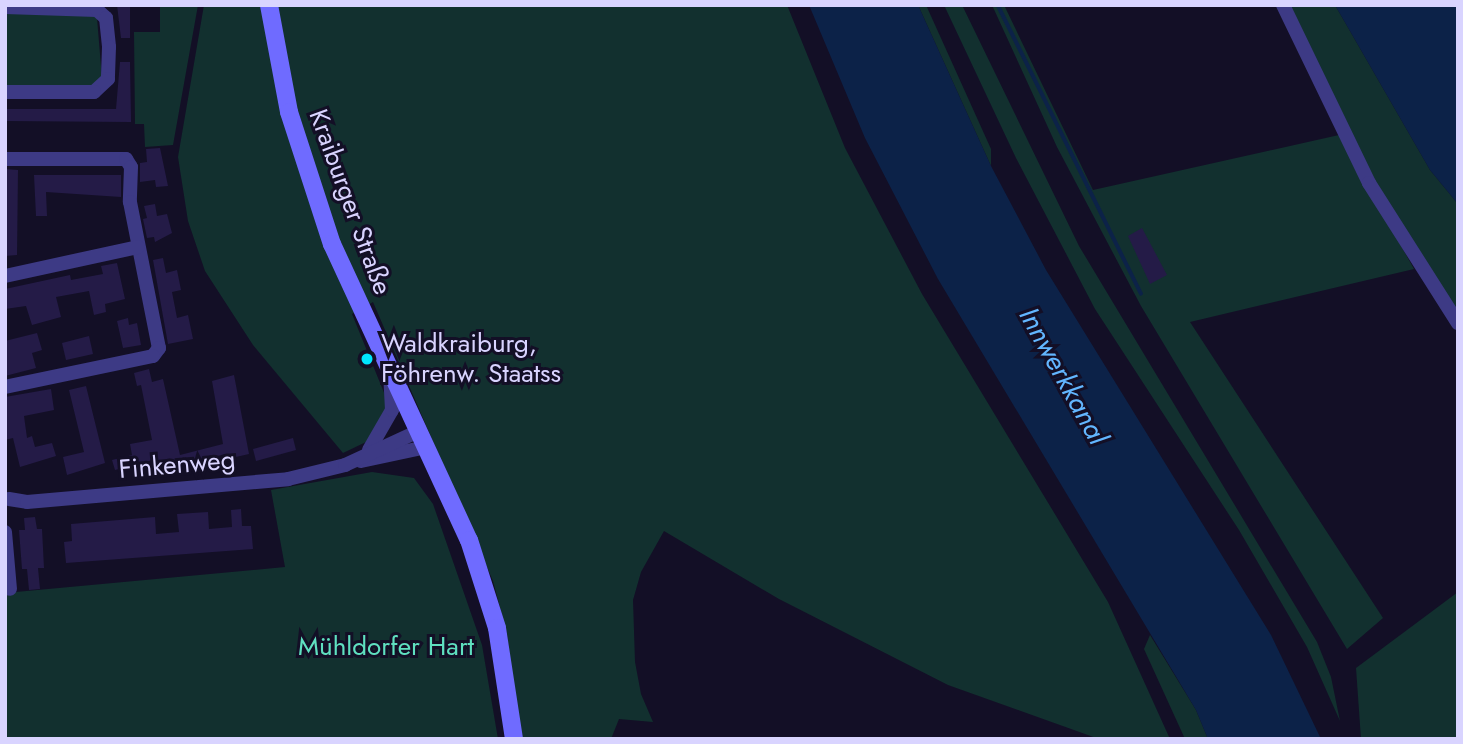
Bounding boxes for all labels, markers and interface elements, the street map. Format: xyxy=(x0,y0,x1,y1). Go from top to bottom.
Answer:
street label: Kraiburger Straße xyxy=(302,105,398,299)
water label: Innwerkkanal xyxy=(1012,301,1114,451)
place label: Waldkraiburg, Föhrenw. Staatss xyxy=(381,328,561,390)
marker: Waldkraiburg, Föhrenw. Staatss xyxy=(359,351,375,367)
street label: Finkenweg xyxy=(117,444,237,486)
park label: Mühldorfer Hart xyxy=(298,631,474,663)

